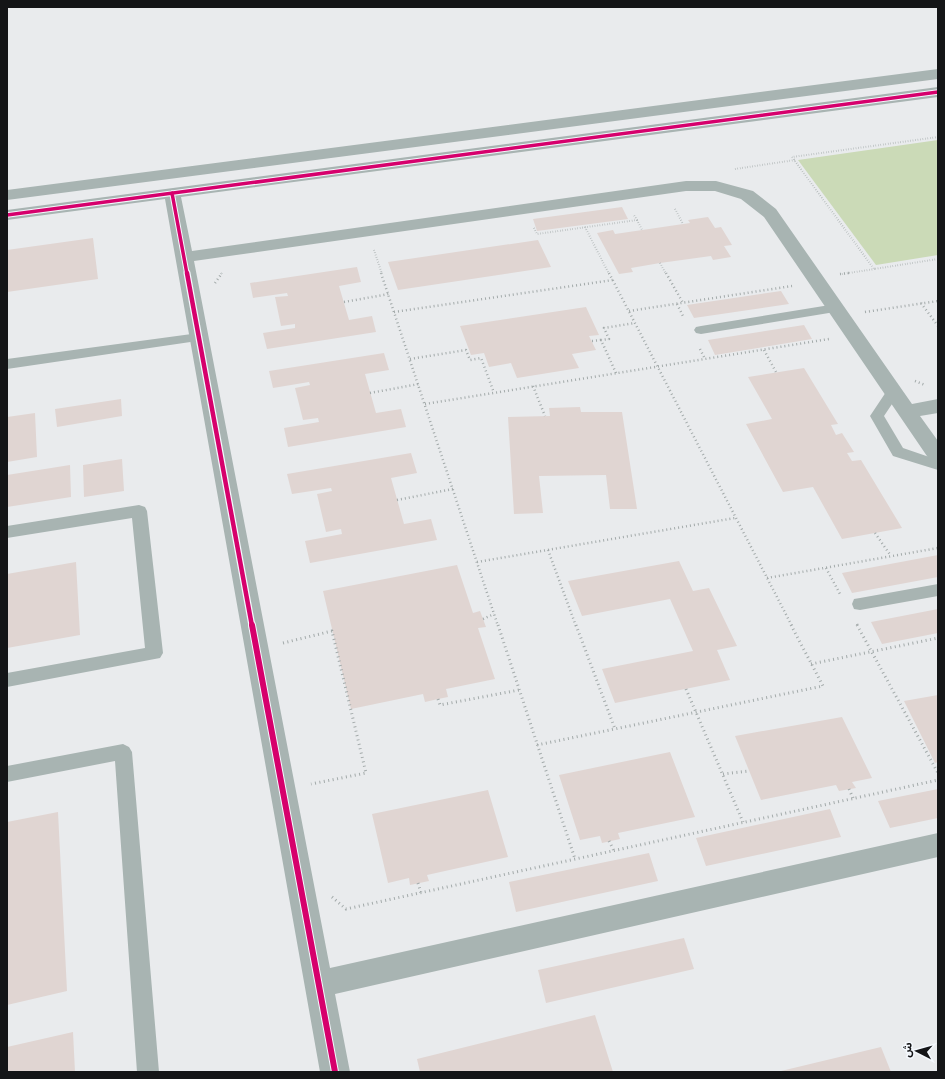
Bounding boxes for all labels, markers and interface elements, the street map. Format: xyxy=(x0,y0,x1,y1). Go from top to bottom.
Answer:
north arrow xyxy=(897,1031,937,1071)
text: ش xyxy=(899,1042,915,1058)

